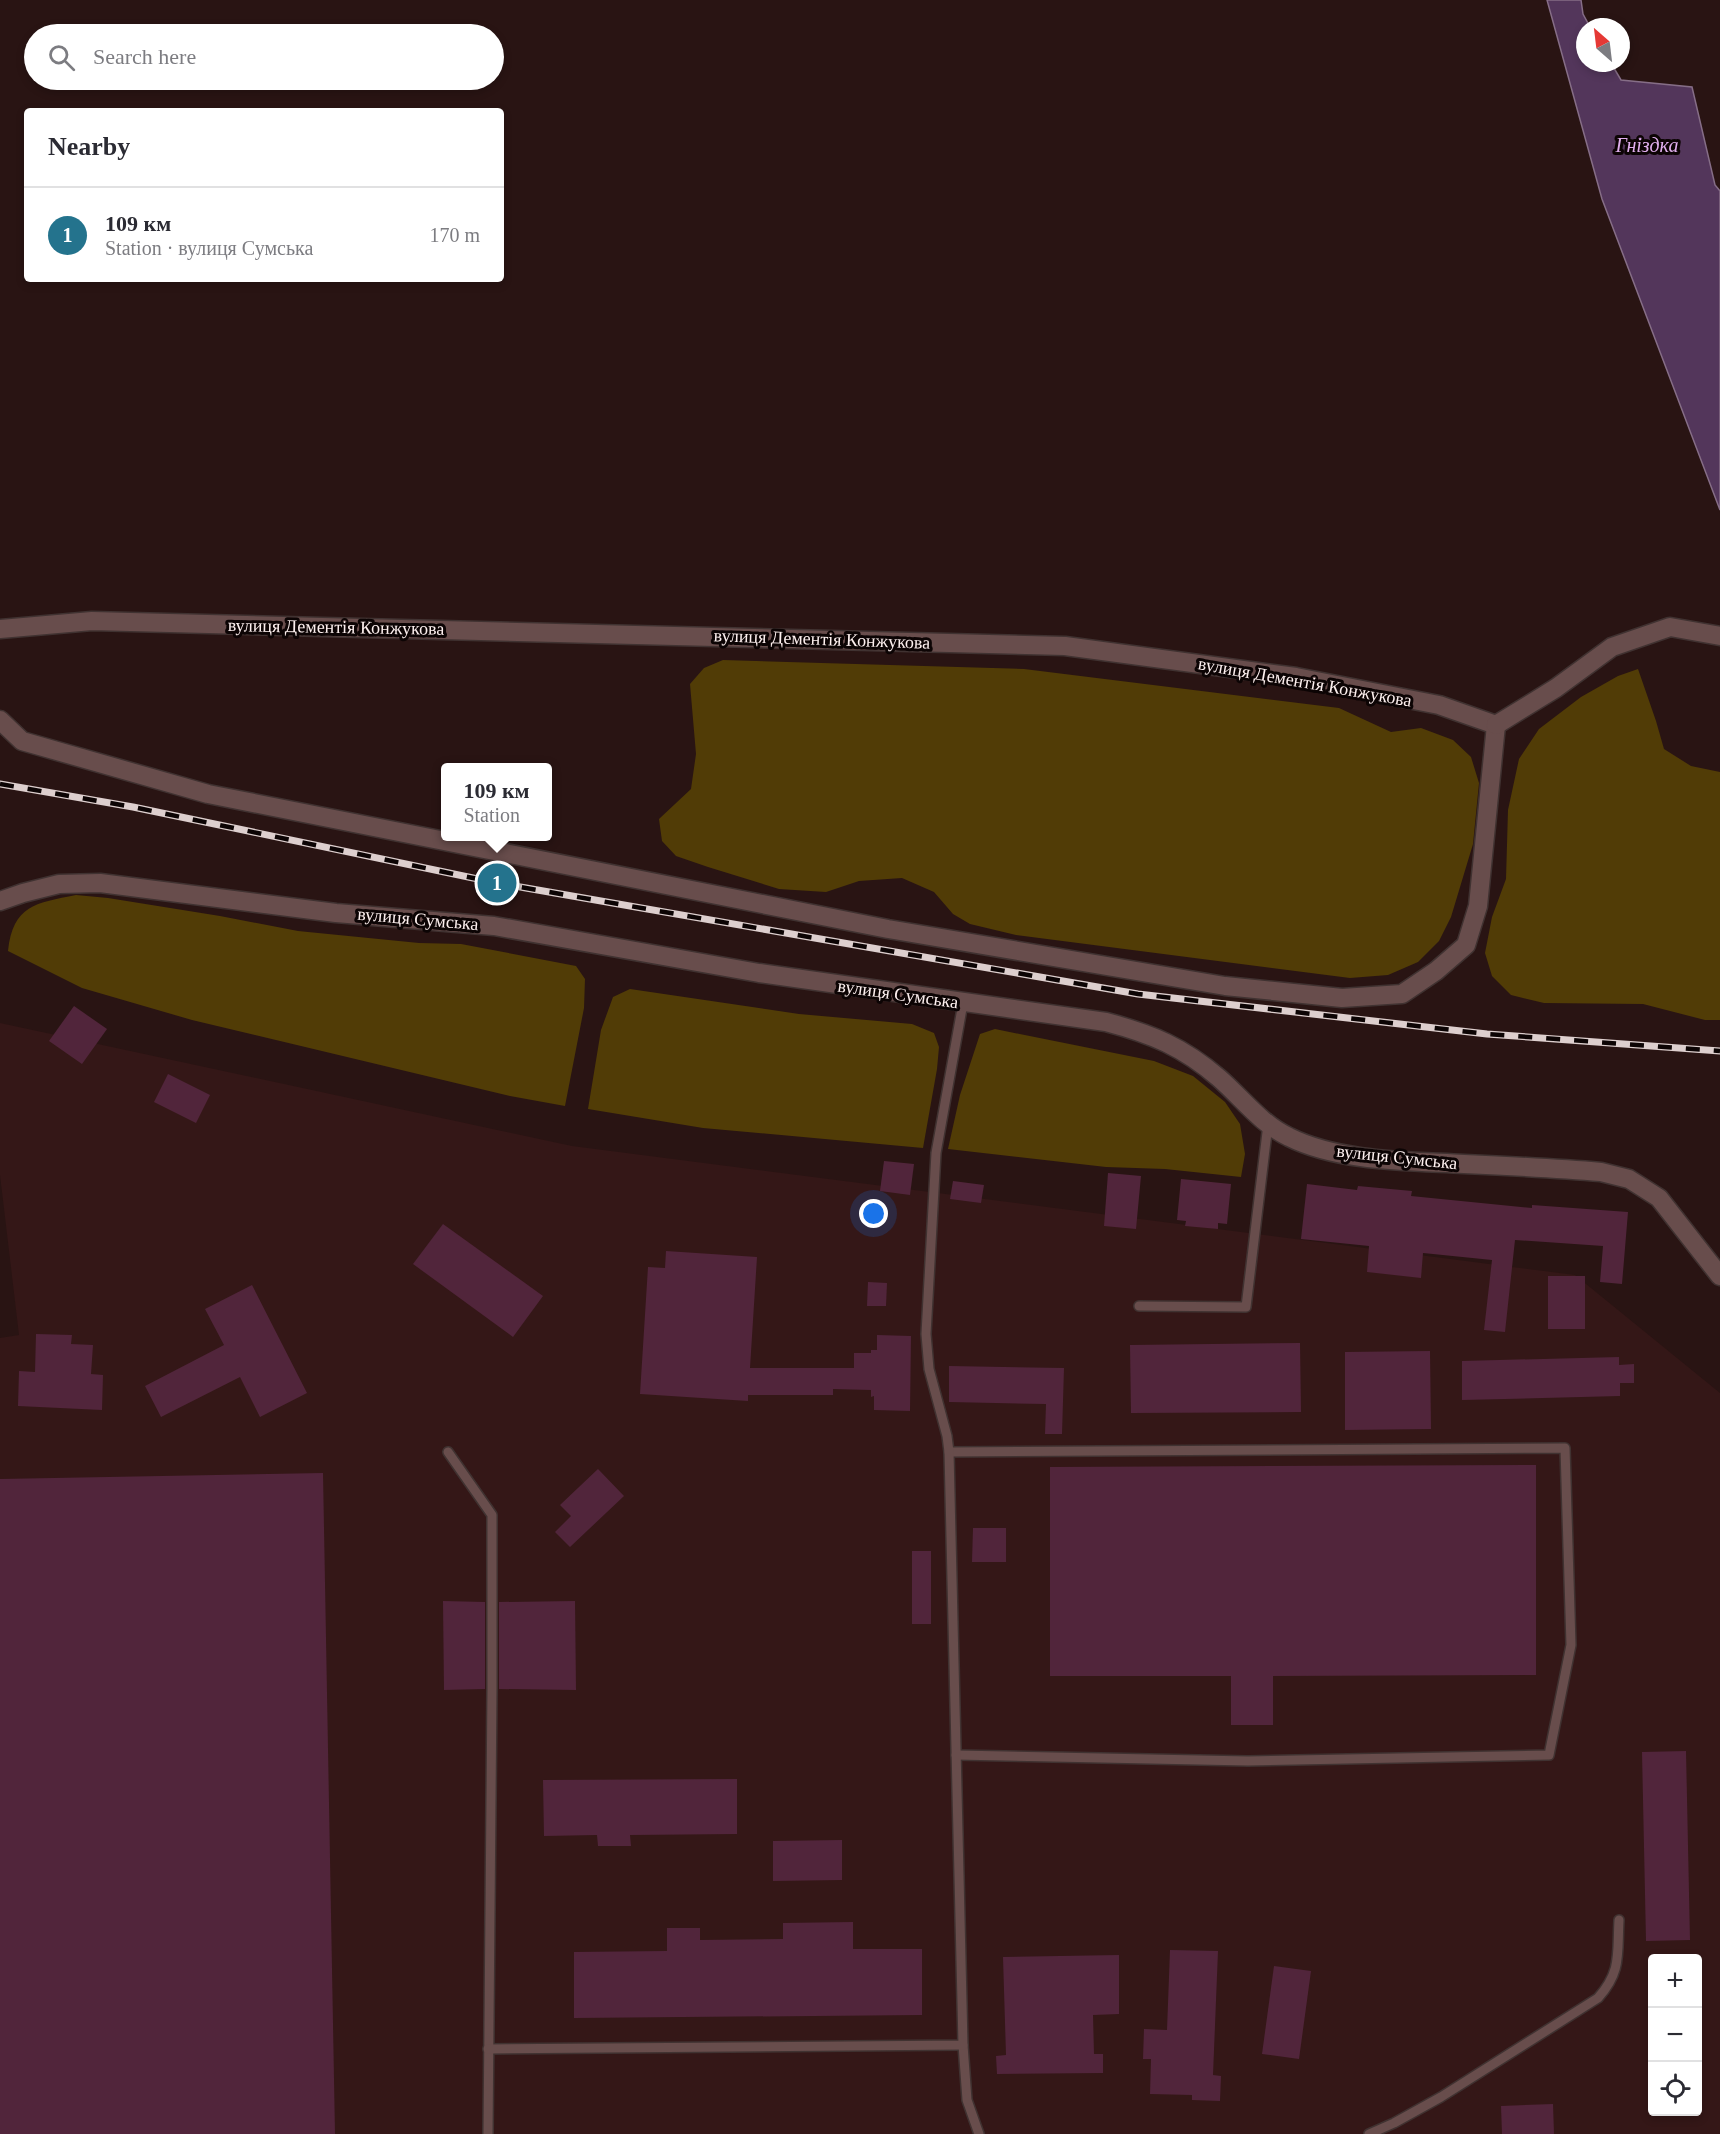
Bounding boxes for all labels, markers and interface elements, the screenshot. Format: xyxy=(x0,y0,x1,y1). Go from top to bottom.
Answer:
north arrow xyxy=(1576,18,1630,72)
search box xyxy=(24,24,504,90)
icon: search xyxy=(45,41,78,74)
text: Search here xyxy=(93,44,196,69)
text: Nearby xyxy=(48,132,130,161)
water label: Гніздка xyxy=(1615,134,1678,156)
text: 109 км xyxy=(105,211,171,236)
text: 1 xyxy=(63,224,73,246)
text: 170 m xyxy=(429,224,480,246)
text: Station · вулиця Сумська xyxy=(105,237,313,259)
street label: вулиця Дементія Конжукова xyxy=(228,615,444,639)
street label: вулиця Дементія Конжукова xyxy=(713,625,931,653)
street label: вулиця Дементія Конжукова xyxy=(1197,653,1413,711)
popup xyxy=(441,763,552,841)
text: 109 км xyxy=(463,778,530,803)
text: Station xyxy=(463,804,520,826)
pin: 1 xyxy=(478,860,516,906)
street label: вулиця Сумська xyxy=(357,904,479,934)
street label: вулиця Сумська xyxy=(836,976,960,1012)
street label: вулиця Сумська xyxy=(1336,1141,1458,1173)
your location xyxy=(859,1199,888,1228)
map controls xyxy=(1648,1954,1702,2116)
button: + xyxy=(1648,1954,1702,2008)
button: − xyxy=(1648,2008,1702,2062)
button: locate xyxy=(1648,2062,1702,2116)

